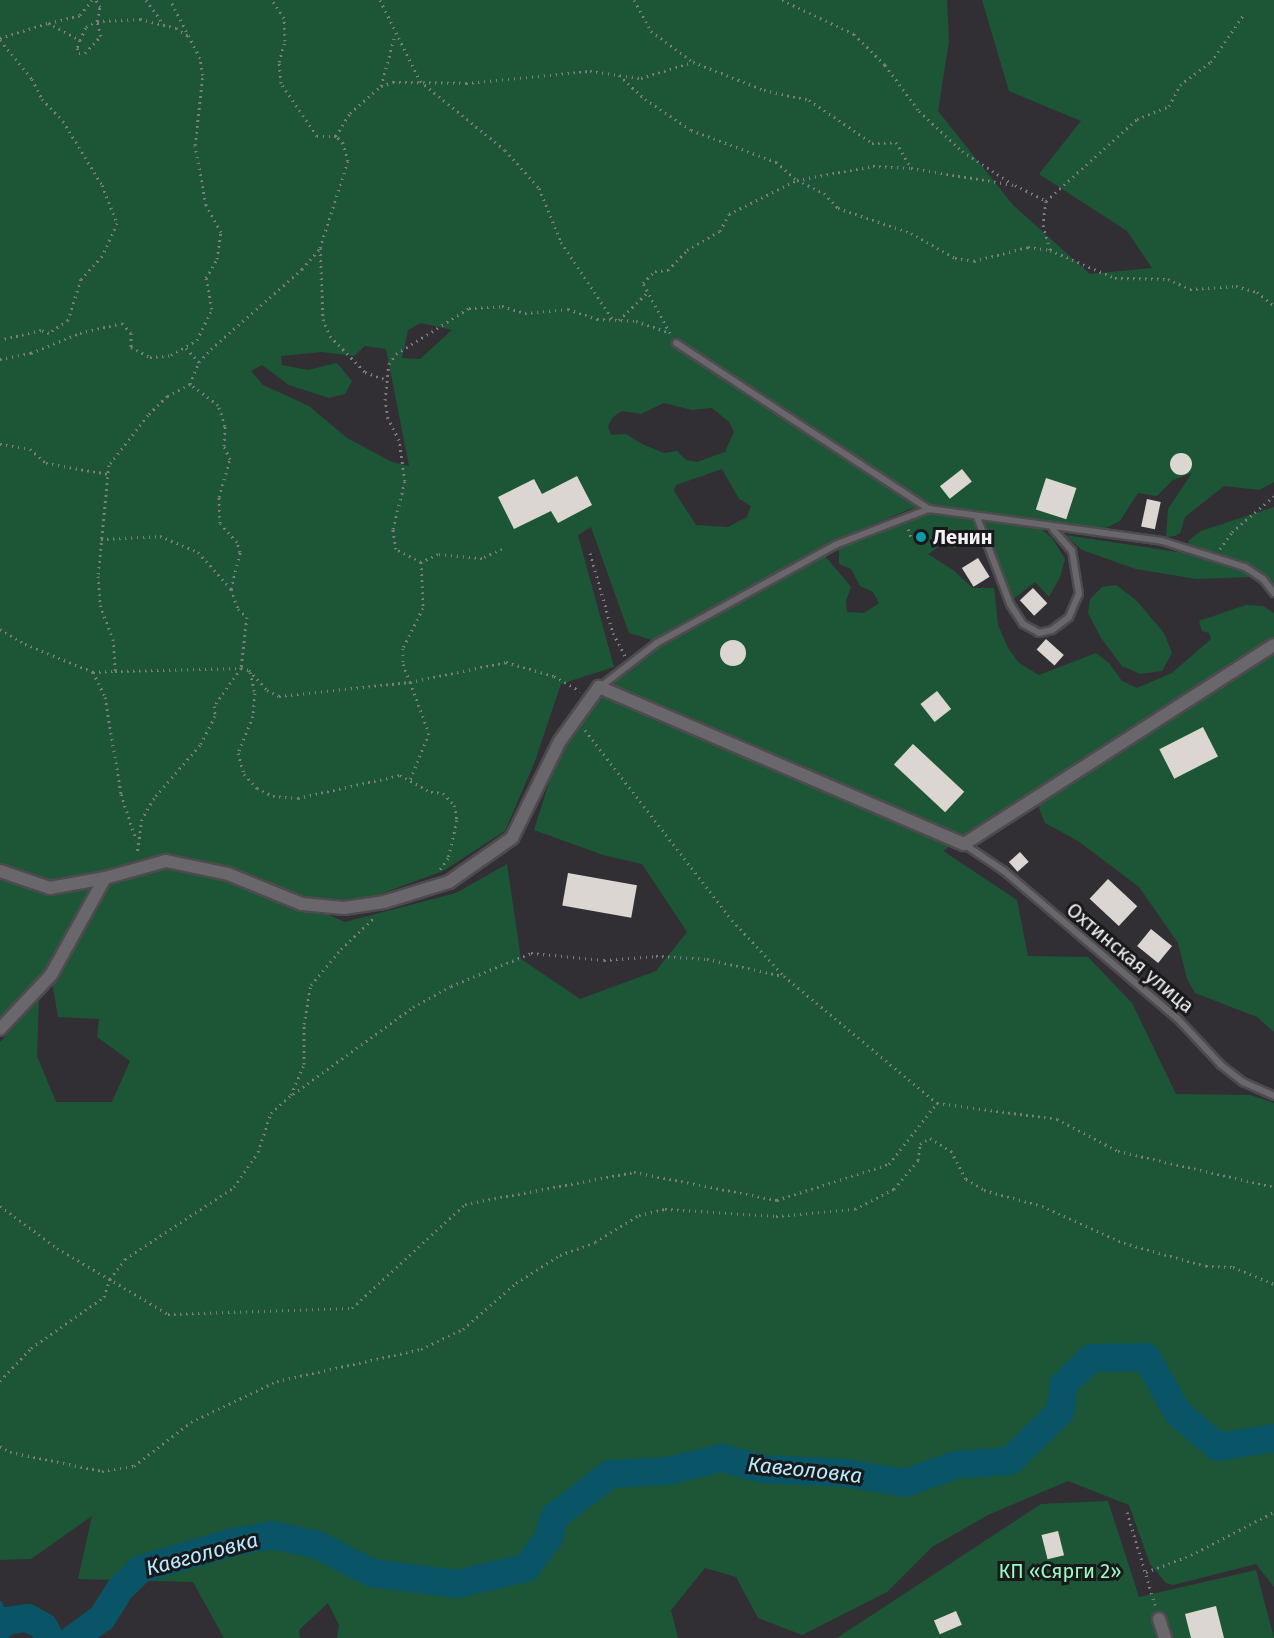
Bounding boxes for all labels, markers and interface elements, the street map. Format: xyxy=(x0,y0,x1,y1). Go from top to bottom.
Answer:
place label: Ленин xyxy=(933,525,992,549)
marker: Ленин xyxy=(914,530,928,544)
street label: Охтинская улица xyxy=(1061,898,1199,1018)
water label: Кавголовка xyxy=(746,1451,864,1489)
water label: Кавголовка xyxy=(143,1527,261,1581)
park label: КП «Сярги 2» xyxy=(999,1559,1121,1583)

